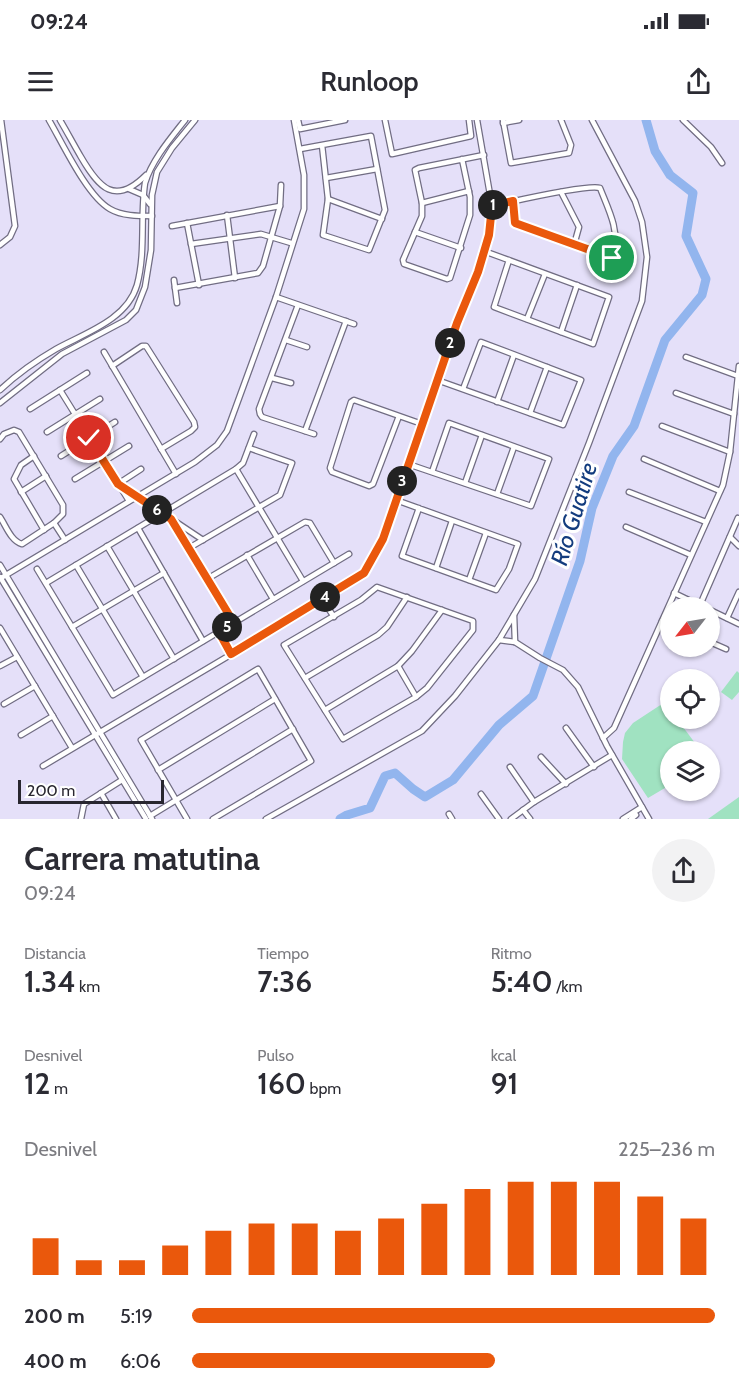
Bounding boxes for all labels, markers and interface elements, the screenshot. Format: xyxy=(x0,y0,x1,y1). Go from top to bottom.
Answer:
text: 09:24 xyxy=(30,8,88,35)
icon: menu xyxy=(24,65,57,98)
text: Runloop xyxy=(320,65,419,98)
icon: share xyxy=(682,65,715,98)
pin: 1 xyxy=(478,190,508,220)
text: 1 xyxy=(490,195,496,214)
pin xyxy=(586,232,637,283)
icon: arrive xyxy=(595,241,628,274)
pin: 2 xyxy=(435,328,465,358)
text: 2 xyxy=(446,333,454,352)
pin xyxy=(63,412,114,463)
icon: check xyxy=(72,421,105,454)
water label: Río Guatire xyxy=(544,459,603,569)
pin: 3 xyxy=(387,466,417,496)
text: 3 xyxy=(398,471,406,490)
pin: 6 xyxy=(142,495,172,525)
text: 6 xyxy=(153,500,162,519)
pin: 4 xyxy=(310,582,340,612)
text: 4 xyxy=(320,587,330,606)
north arrow xyxy=(660,597,720,657)
map controls xyxy=(660,597,720,801)
pin: 5 xyxy=(212,612,242,642)
text: 5 xyxy=(223,617,231,636)
button: locate xyxy=(660,669,720,729)
button: layers xyxy=(660,741,720,801)
scale bar xyxy=(18,777,164,804)
text: 200 m xyxy=(27,781,75,800)
text: Carrera matutina xyxy=(24,838,260,878)
button: share xyxy=(652,839,715,902)
text: 09:24 xyxy=(24,881,76,905)
text: Distancia xyxy=(24,944,86,963)
text: Tiempo xyxy=(257,944,309,963)
text: Ritmo xyxy=(491,944,532,963)
text: 1.34 xyxy=(24,963,75,1000)
text: 7:36 xyxy=(257,963,312,1000)
text: 5:40 xyxy=(491,963,553,1000)
text: km xyxy=(75,977,100,996)
text: /km xyxy=(553,977,583,996)
text: Desnivel xyxy=(24,1046,82,1065)
text: Pulso xyxy=(257,1046,294,1065)
text: kcal xyxy=(491,1046,516,1065)
text: 12 xyxy=(24,1065,50,1102)
text: 160 xyxy=(257,1065,306,1102)
text: 91 xyxy=(491,1065,518,1102)
text: m xyxy=(50,1079,68,1098)
text: bpm xyxy=(306,1079,341,1098)
text: Desnivel xyxy=(24,1137,97,1161)
text: 225–236 m xyxy=(618,1137,715,1161)
text: 200 m xyxy=(24,1304,85,1328)
text: 5:19 xyxy=(120,1304,153,1328)
text: 400 m xyxy=(24,1349,87,1373)
text: 6:06 xyxy=(120,1349,161,1373)

